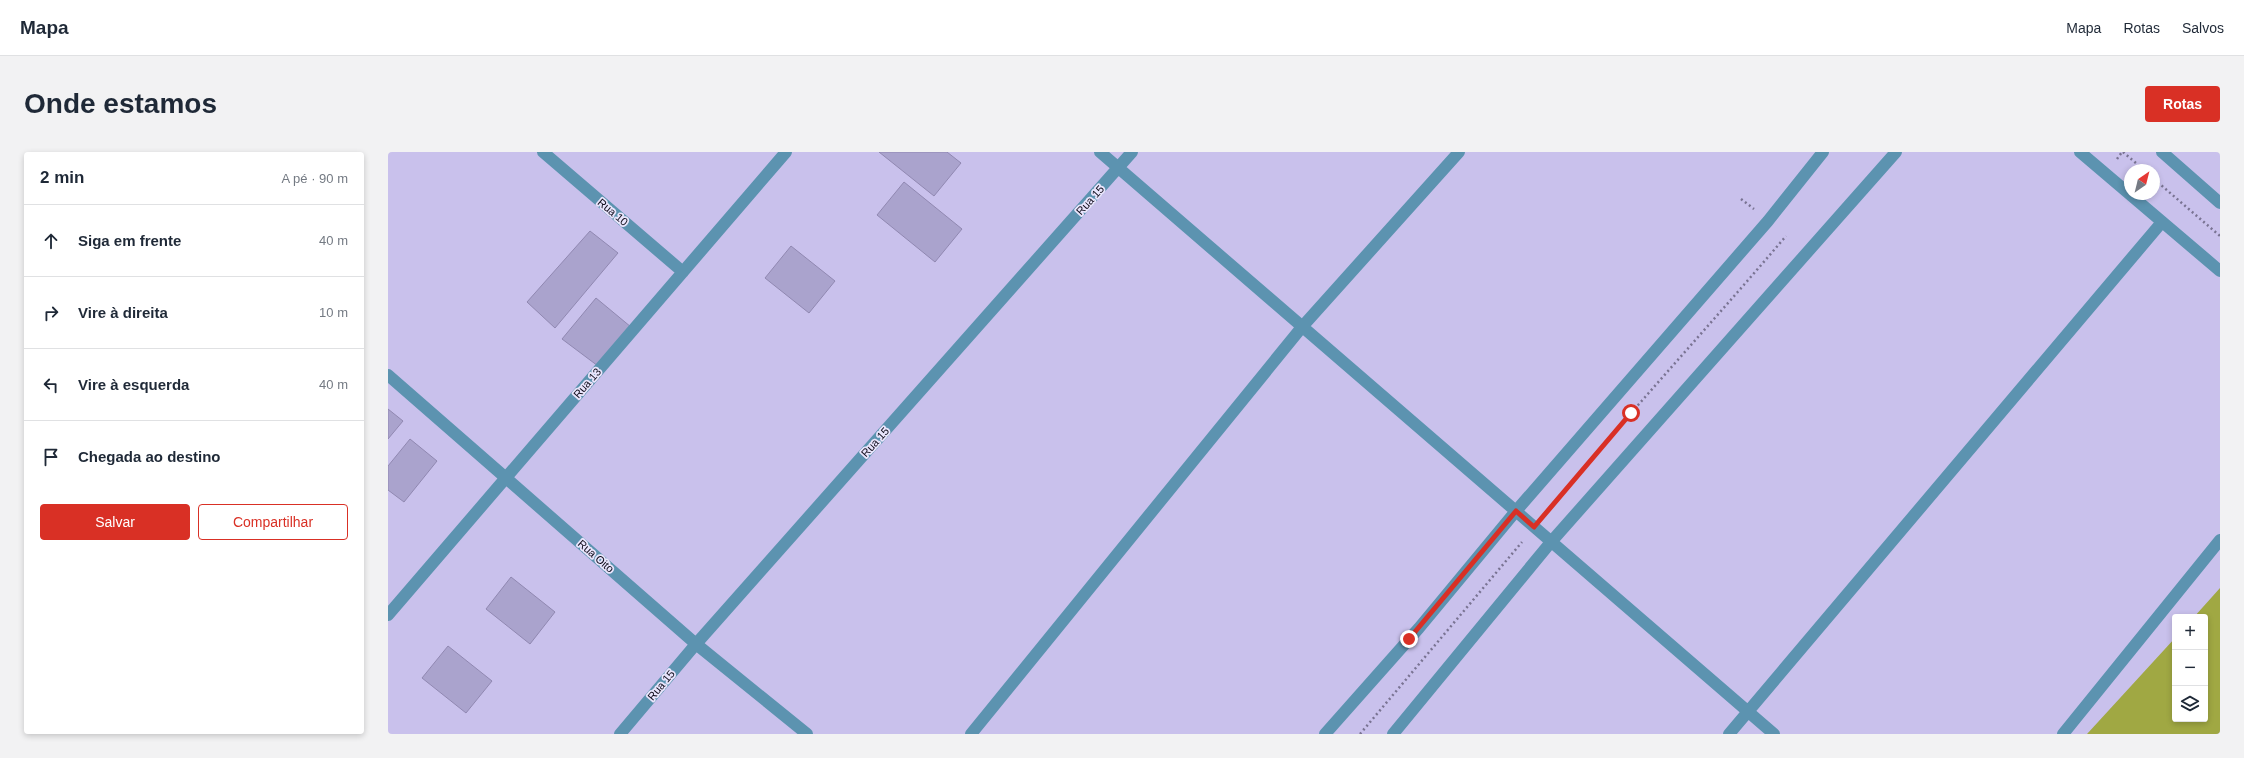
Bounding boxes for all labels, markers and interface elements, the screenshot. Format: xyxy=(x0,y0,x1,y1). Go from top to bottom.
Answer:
text: Mapa xyxy=(20,17,69,38)
text: Mapa xyxy=(2066,20,2101,36)
text: Rotas xyxy=(2123,20,2160,36)
text: Salvos xyxy=(2182,20,2224,36)
button: Rotas xyxy=(2145,86,2220,122)
text: Onde estamos xyxy=(24,88,217,119)
north arrow xyxy=(2124,164,2160,200)
text: 2 min xyxy=(40,168,84,187)
text: A pé · 90 m xyxy=(282,171,348,186)
street label: Rua 15 xyxy=(1074,183,1106,217)
street label: Rua 10 xyxy=(596,196,630,228)
icon: ahead xyxy=(40,230,62,252)
text: Siga em frente xyxy=(78,232,181,249)
text: 40 m xyxy=(319,233,348,248)
icon: right xyxy=(40,302,62,324)
text: Vire à direita xyxy=(78,304,168,321)
text: 10 m xyxy=(319,305,348,320)
street label: Rua 13 xyxy=(571,366,603,400)
icon: left xyxy=(40,374,62,396)
text: Vire à esquerda xyxy=(78,376,189,393)
text: 40 m xyxy=(319,377,348,392)
route start xyxy=(1622,404,1640,422)
street label: Rua 15 xyxy=(859,425,891,459)
icon: arrive xyxy=(40,446,62,468)
text: Chegada ao destino xyxy=(78,448,221,465)
button: Salvar xyxy=(40,504,190,540)
button: Compartilhar xyxy=(198,504,348,540)
street label: Rua Oito xyxy=(576,537,616,575)
map controls xyxy=(2172,614,2208,722)
button: + xyxy=(2172,614,2208,650)
route end xyxy=(1400,630,1418,648)
button: − xyxy=(2172,650,2208,686)
street label: Rua 15 xyxy=(645,668,677,702)
button: layers xyxy=(2172,686,2208,722)

